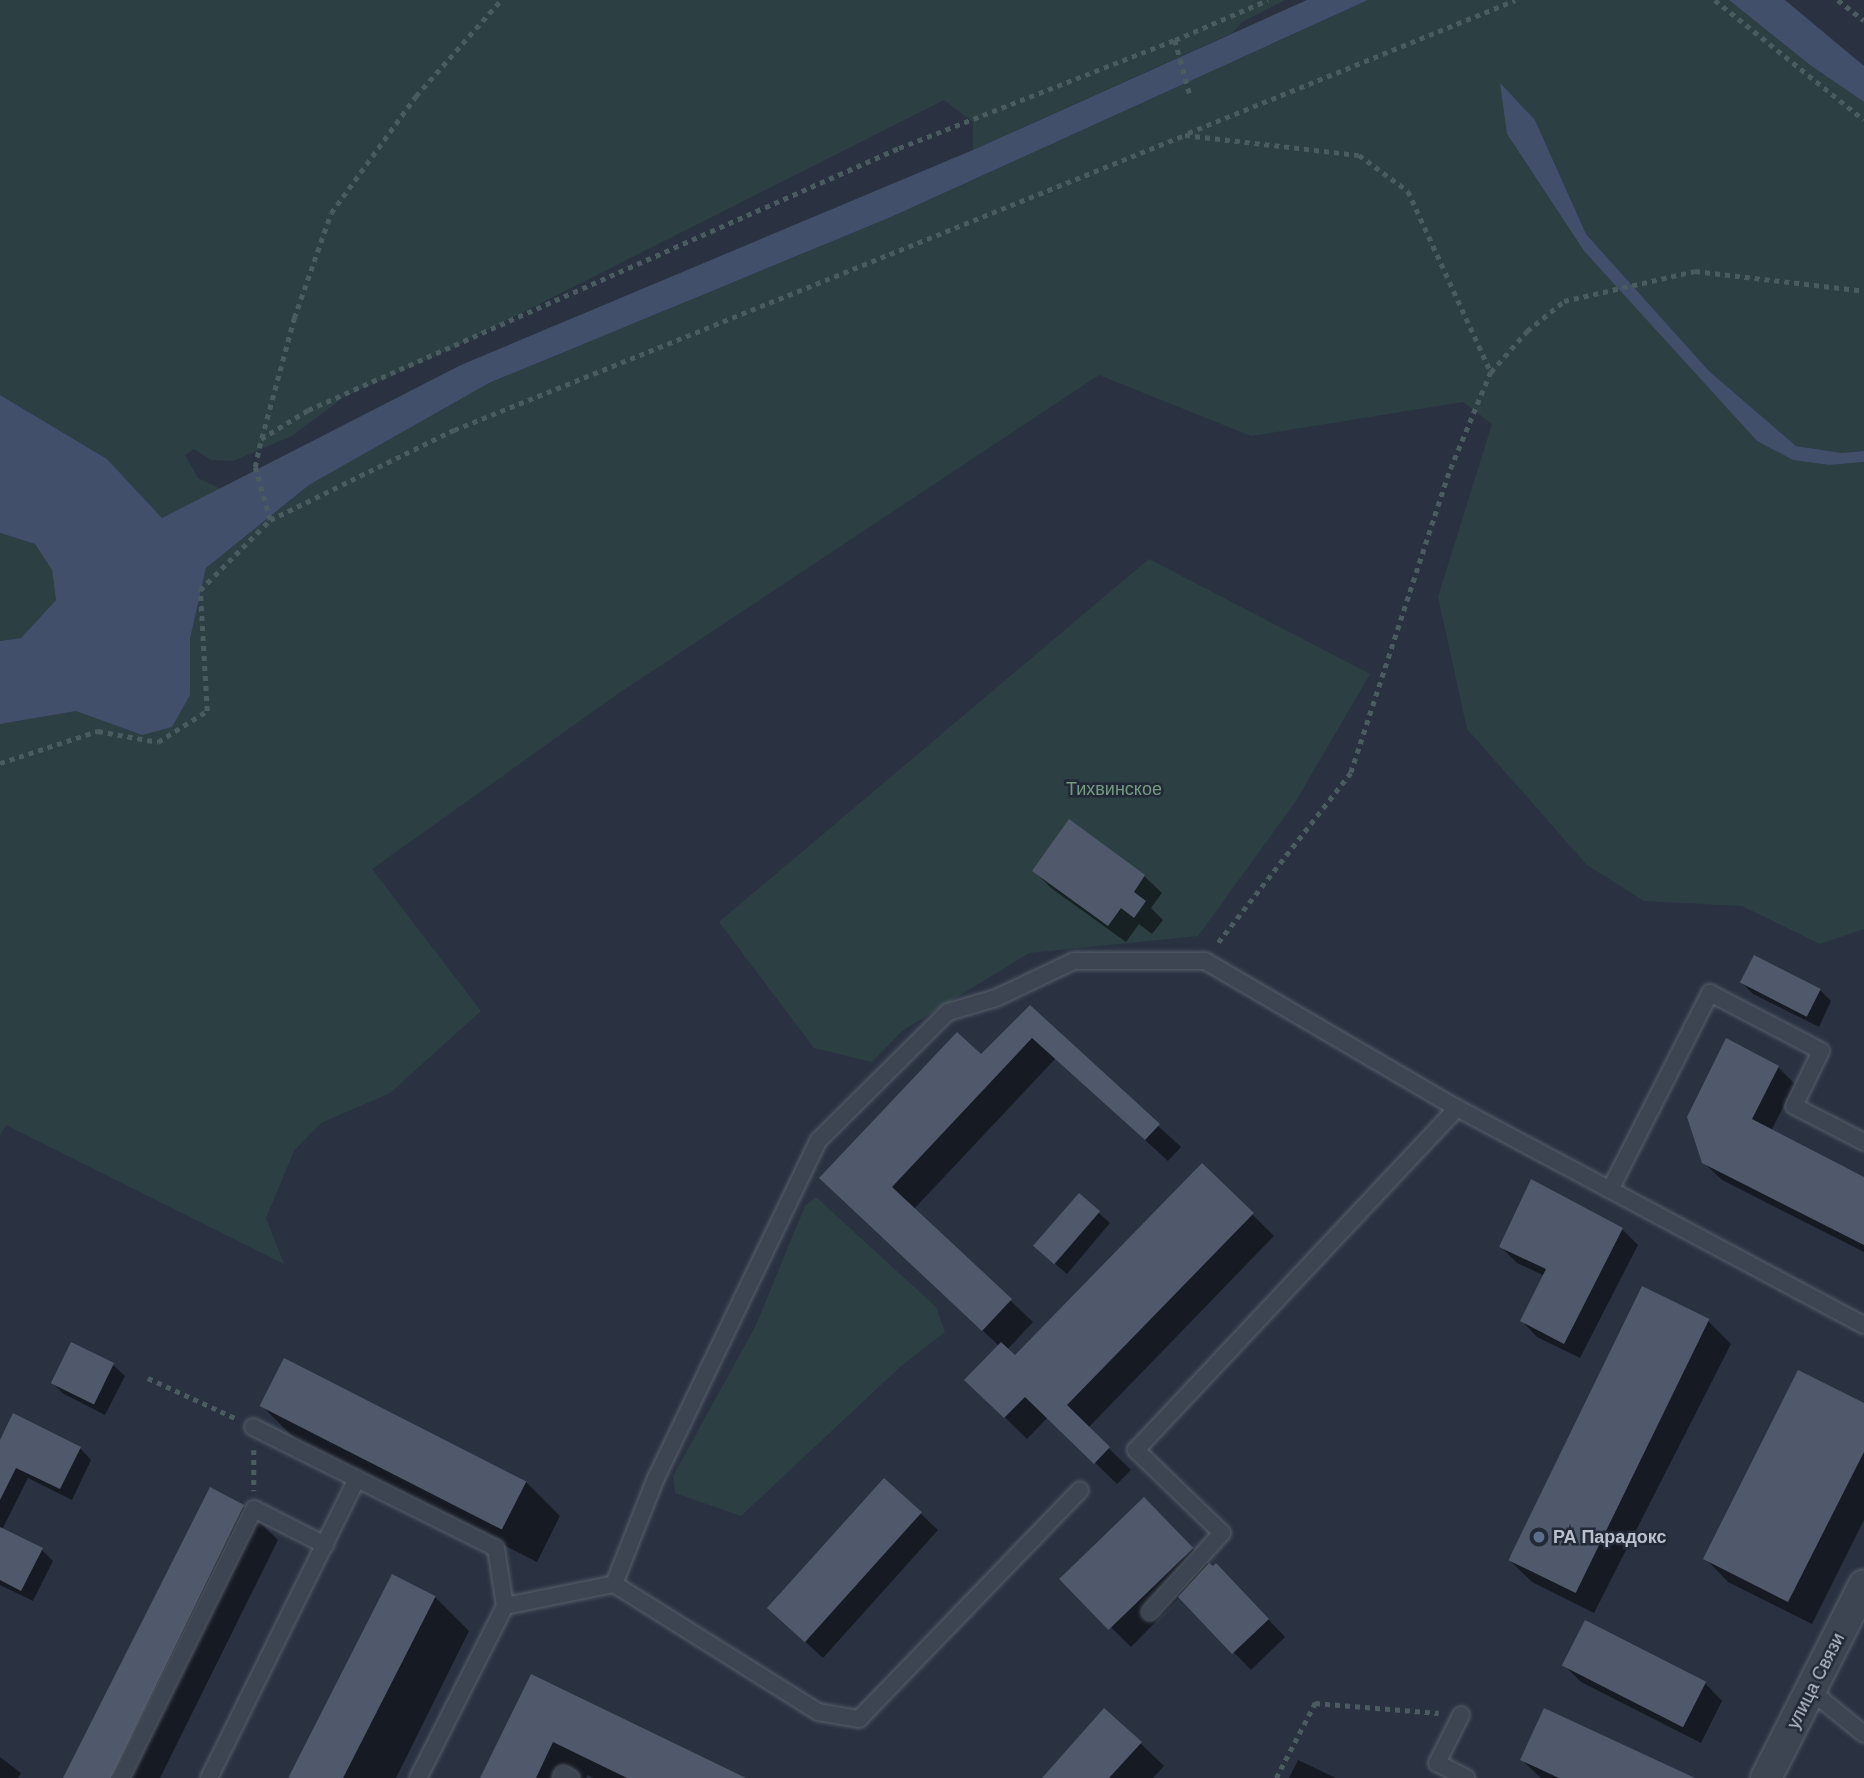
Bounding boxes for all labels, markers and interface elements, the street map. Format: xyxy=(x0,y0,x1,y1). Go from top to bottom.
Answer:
park label: Тихвинское xyxy=(1066,778,1162,800)
place label: РА Парадокс xyxy=(1553,1526,1667,1548)
marker: РА Парадокс xyxy=(1531,1529,1547,1545)
street label: улица Связи xyxy=(1783,1629,1849,1733)

